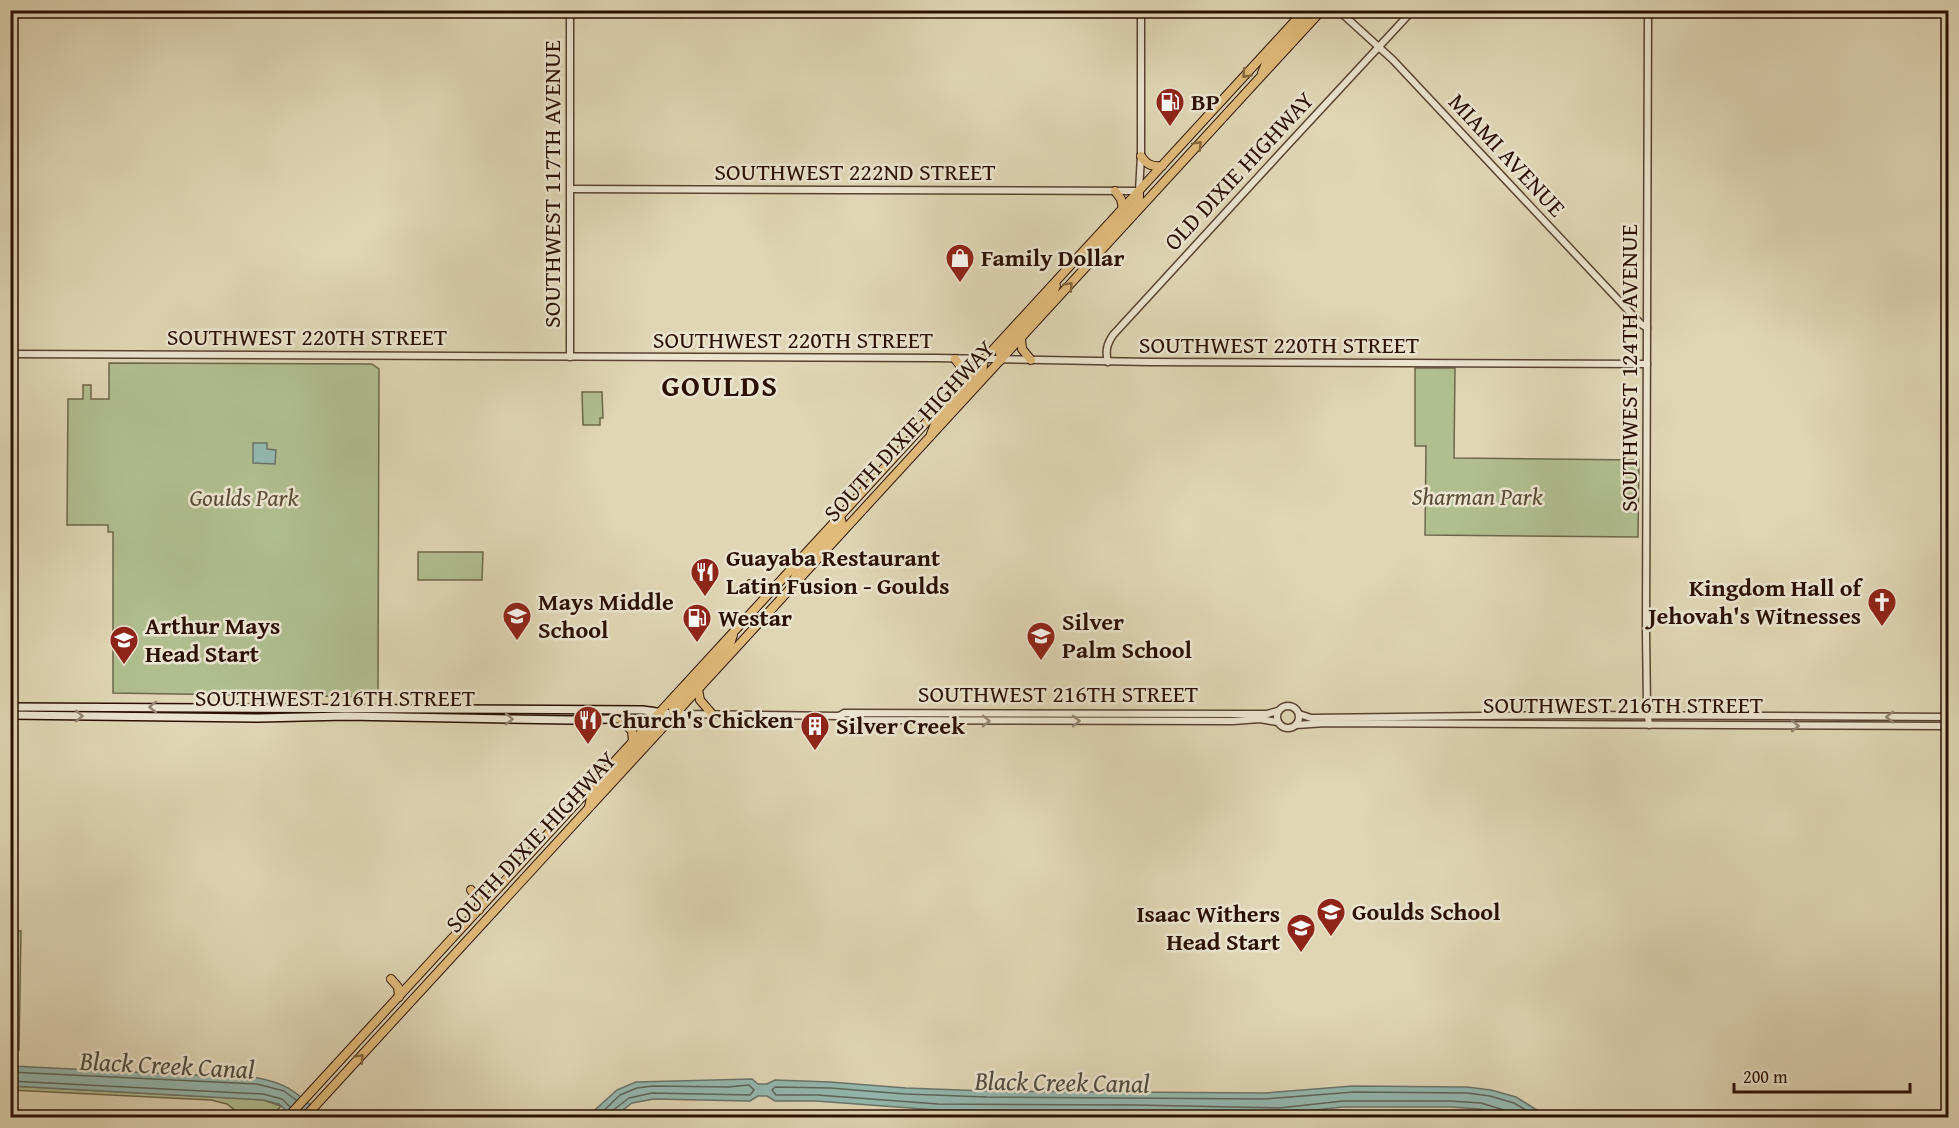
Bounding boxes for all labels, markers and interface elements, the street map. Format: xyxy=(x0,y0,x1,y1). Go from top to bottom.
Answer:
street label: SOUTHWEST 117TH AVENUE xyxy=(534,40,569,328)
one-way arrow xyxy=(1242,68,1253,78)
street label: OLD DIXIE HIGHWAY xyxy=(1155,83,1322,258)
place label: BP xyxy=(1191,84,1220,119)
street label: MIAMI AVENUE xyxy=(1441,85,1574,224)
fuel station icon: BP xyxy=(1154,86,1186,128)
one-way arrow xyxy=(1191,142,1202,152)
street label: SOUTHWEST 222ND STREET xyxy=(714,154,996,189)
street label: SOUTHWEST 124TH AVENUE xyxy=(1611,224,1646,512)
place label: Family Dollar xyxy=(981,240,1124,275)
shop icon: Family Dollar xyxy=(944,242,976,284)
one-way arrow xyxy=(1062,282,1073,292)
street label: SOUTHWEST 220TH STREET xyxy=(167,319,447,354)
street label: SOUTHWEST 220TH STREET xyxy=(653,322,933,357)
street label: SOUTHWEST 220TH STREET xyxy=(1139,327,1419,362)
street label: SOUTH DIXIE HIGHWAY xyxy=(815,332,1002,529)
district label: GOULDS xyxy=(661,363,779,407)
park label: Sharman Park xyxy=(1411,479,1543,514)
park label: Goulds Park xyxy=(190,480,298,515)
place label: Guayaba Restaurant Latin Fusion - Goulds xyxy=(726,540,950,603)
restaurant icon: Guayaba Restaurant Latin Fusion - Goulds xyxy=(689,556,721,598)
place label: Kingdom Hall of Jehovah's Witnesses xyxy=(1644,570,1864,633)
place label: Mays Middle School xyxy=(538,584,674,647)
church icon: Kingdom Hall of Jehovah's Witnesses xyxy=(1866,586,1898,628)
school or university icon: Mays Middle School xyxy=(501,600,533,642)
place label: Westar xyxy=(718,600,792,635)
fuel station icon: Westar xyxy=(681,602,713,644)
place label: Silver Palm School xyxy=(1062,604,1193,667)
place label: Arthur Mays Head Start xyxy=(145,608,280,671)
school or university icon: Silver Palm School xyxy=(1025,620,1057,662)
school or university icon: Arthur Mays Head Start xyxy=(108,624,140,666)
street label: SOUTHWEST 216TH STREET xyxy=(918,676,1198,711)
street label: SOUTHWEST 216TH STREET xyxy=(195,680,475,715)
street label: SOUTHWEST 216TH STREET xyxy=(1483,687,1763,722)
one-way arrow xyxy=(148,701,157,713)
place label: Church's Chicken xyxy=(609,702,793,737)
restaurant icon: Church's Chicken xyxy=(572,704,604,746)
place label: Silver Creek xyxy=(836,708,965,743)
one-way arrow xyxy=(75,710,84,722)
building icon: Silver Creek xyxy=(799,710,831,752)
one-way arrow xyxy=(1886,711,1895,723)
one-way arrow xyxy=(504,713,513,725)
one-way arrow xyxy=(982,715,991,727)
one-way arrow xyxy=(1071,715,1080,727)
one-way arrow xyxy=(1790,720,1799,732)
street label: SOUTH DIXIE HIGHWAY xyxy=(437,743,624,940)
place label: Goulds School xyxy=(1352,894,1501,929)
place label: Isaac Withers Head Start xyxy=(1136,896,1280,959)
school or university icon: Goulds School xyxy=(1315,896,1347,938)
school or university icon: Isaac Withers Head Start xyxy=(1285,912,1317,954)
water label: Black Creek Canal xyxy=(78,1040,255,1089)
one-way arrow xyxy=(352,1054,363,1065)
scale bar xyxy=(1734,1056,1910,1094)
water label: Black Creek Canal xyxy=(973,1060,1150,1103)
text: 200 m xyxy=(1743,1063,1788,1090)

